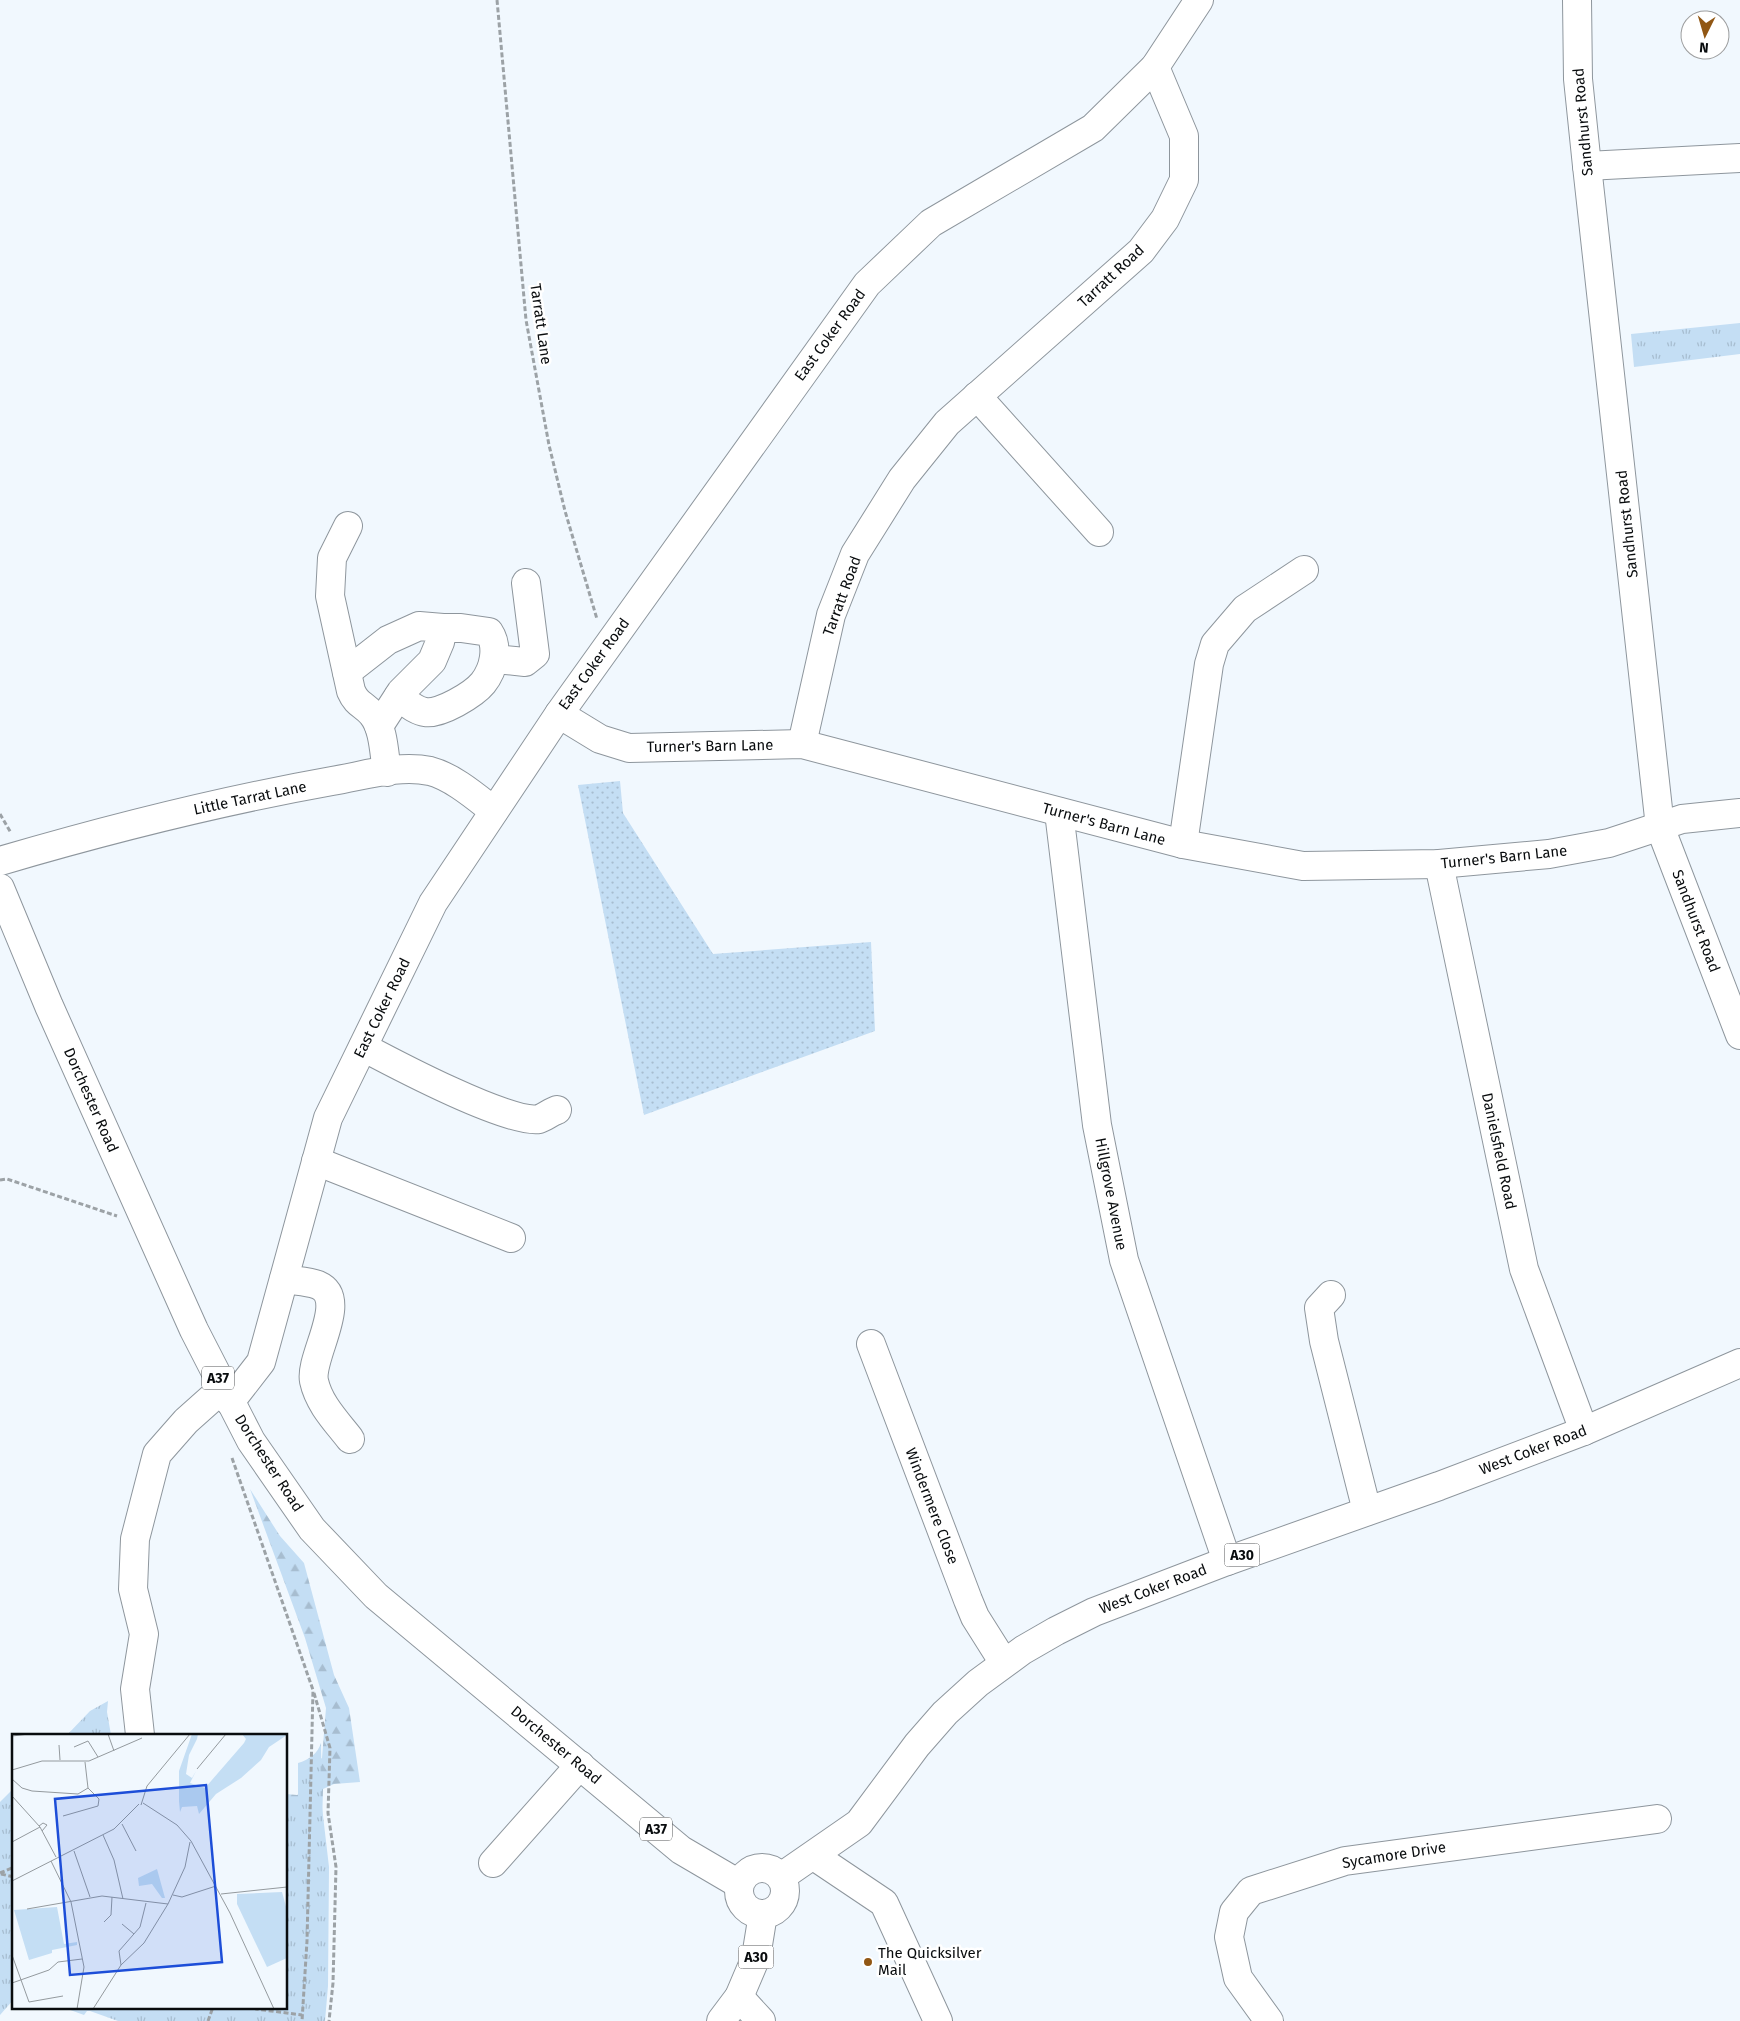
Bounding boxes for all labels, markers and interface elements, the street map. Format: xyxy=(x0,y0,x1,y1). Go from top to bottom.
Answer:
north arrow xyxy=(1680,10,1730,60)
text: N xyxy=(1699,39,1709,56)
street label: Sandhurst Road xyxy=(1569,67,1597,177)
street label: Tarratt Road xyxy=(1074,241,1148,311)
street label: Tarratt Lane xyxy=(526,282,556,366)
street label: East Coker Road xyxy=(791,286,869,384)
street label: Sandhurst Road xyxy=(1612,469,1642,579)
street label: Tarratt Road xyxy=(819,554,865,638)
street label: East Coker Road xyxy=(555,615,633,713)
street label: Turner's Barn Lane xyxy=(646,736,774,756)
street label: Little Tarrat Lane xyxy=(192,777,308,819)
street label: Turner's Barn Lane xyxy=(1040,799,1168,849)
street label: Turner's Barn Lane xyxy=(1440,841,1568,873)
street label: Sandhurst Road xyxy=(1668,867,1724,975)
street label: East Coker Road xyxy=(350,955,414,1061)
street label: Dorchester Road xyxy=(60,1045,122,1155)
street label: Danielsfield Road xyxy=(1478,1091,1520,1211)
street label: Hillgrove Avenue xyxy=(1091,1136,1131,1252)
road number: A37 xyxy=(202,1366,234,1390)
street label: Dorchester Road xyxy=(231,1411,307,1515)
street label: West Coker Road xyxy=(1477,1421,1589,1479)
street label: Windermere Close xyxy=(901,1445,963,1567)
road number: A30 xyxy=(1224,1544,1260,1566)
street label: West Coker Road xyxy=(1097,1560,1209,1618)
street label: Dorchester Road xyxy=(507,1702,605,1788)
inset map xyxy=(12,1734,288,2008)
road number: A37 xyxy=(640,1818,672,1840)
street label: Sycamore Drive xyxy=(1341,1838,1447,1872)
place label: The Quicksilver Mail xyxy=(878,1944,982,1979)
road number: A30 xyxy=(738,1945,774,1968)
marker: The Quicksilver Mail xyxy=(862,1956,874,1968)

